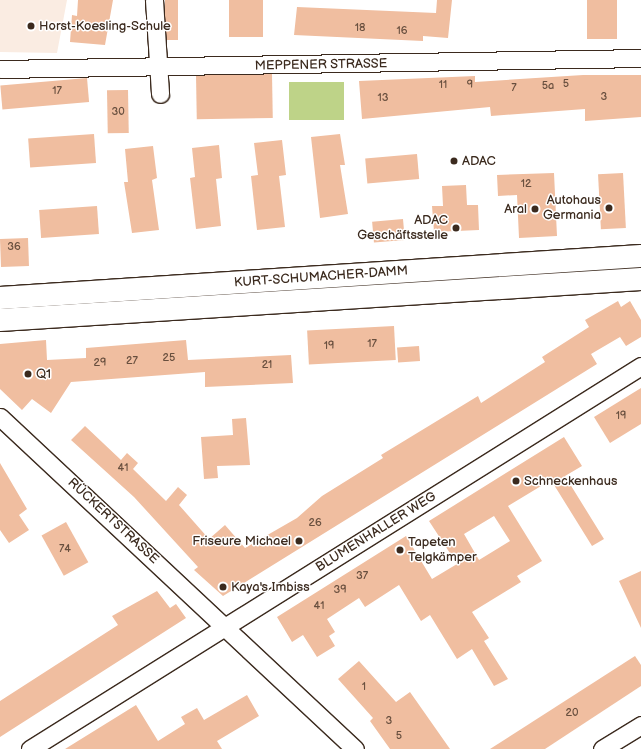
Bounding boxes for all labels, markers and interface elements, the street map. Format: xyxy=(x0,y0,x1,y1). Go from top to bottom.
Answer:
place label: Horst-Koesling-Schule xyxy=(39,18,171,34)
marker: Horst-Koesling-Schule xyxy=(26,21,36,31)
house number: 18 xyxy=(355,21,365,35)
house number: 16 xyxy=(397,24,407,38)
street label: MEPPENER STRASSE xyxy=(255,56,387,74)
house number: 5 xyxy=(563,77,569,91)
house number: 11 xyxy=(439,78,447,92)
house number: 9 xyxy=(467,78,473,92)
house number: 5a xyxy=(542,79,554,93)
house number: 7 xyxy=(511,81,517,95)
house number: 17 xyxy=(52,84,62,98)
house number: 3 xyxy=(601,90,607,104)
house number: 13 xyxy=(377,91,389,105)
house number: 30 xyxy=(111,105,125,119)
place label: ADAC xyxy=(462,153,496,169)
marker: ADAC xyxy=(449,156,459,166)
house number: 12 xyxy=(521,177,531,191)
place label: Autohaus Germania xyxy=(543,193,601,224)
place label: Aral xyxy=(504,201,527,217)
marker: Autohaus Germania xyxy=(604,203,614,213)
marker: Aral xyxy=(530,204,540,214)
place label: ADAC Geschäftsstelle xyxy=(357,213,448,244)
marker: ADAC Geschäftsstelle xyxy=(451,223,461,233)
house number: 36 xyxy=(7,240,21,254)
street label: KURT-SCHUMACHER-DAMM xyxy=(233,263,409,291)
house number: 17 xyxy=(367,337,377,351)
house number: 19 xyxy=(324,339,334,353)
house number: 25 xyxy=(163,351,175,365)
house number: 27 xyxy=(126,354,138,368)
house number: 29 xyxy=(94,356,106,370)
house number: 21 xyxy=(262,358,272,372)
place label: Q1 xyxy=(36,366,51,382)
marker: Q1 xyxy=(23,369,33,379)
house number: 19 xyxy=(616,409,626,423)
house number: 41 xyxy=(118,461,128,475)
place label: Schneckenhaus xyxy=(524,473,617,489)
street label: RÜCKERTSTRASSE xyxy=(64,475,162,567)
marker: Schneckenhaus xyxy=(511,476,521,486)
street label: BLUMENHALLER WEG xyxy=(313,489,439,575)
house number: 26 xyxy=(308,516,322,530)
place label: Friseure Michael xyxy=(192,533,291,549)
place label: Tapeten Telgkämper xyxy=(408,535,477,566)
marker: Friseure Michael xyxy=(294,536,304,546)
house number: 74 xyxy=(59,542,71,556)
marker: Tapeten Telgkämper xyxy=(395,545,405,555)
house number: 37 xyxy=(356,569,368,583)
place label: Kaya's Imbiss xyxy=(231,579,310,595)
marker: Kaya's Imbiss xyxy=(218,582,228,592)
house number: 39 xyxy=(333,583,347,597)
house number: 41 xyxy=(314,599,324,613)
house number: 1 xyxy=(362,680,366,694)
house number: 20 xyxy=(566,706,578,720)
house number: 3 xyxy=(386,714,392,728)
house number: 5 xyxy=(396,729,402,743)

